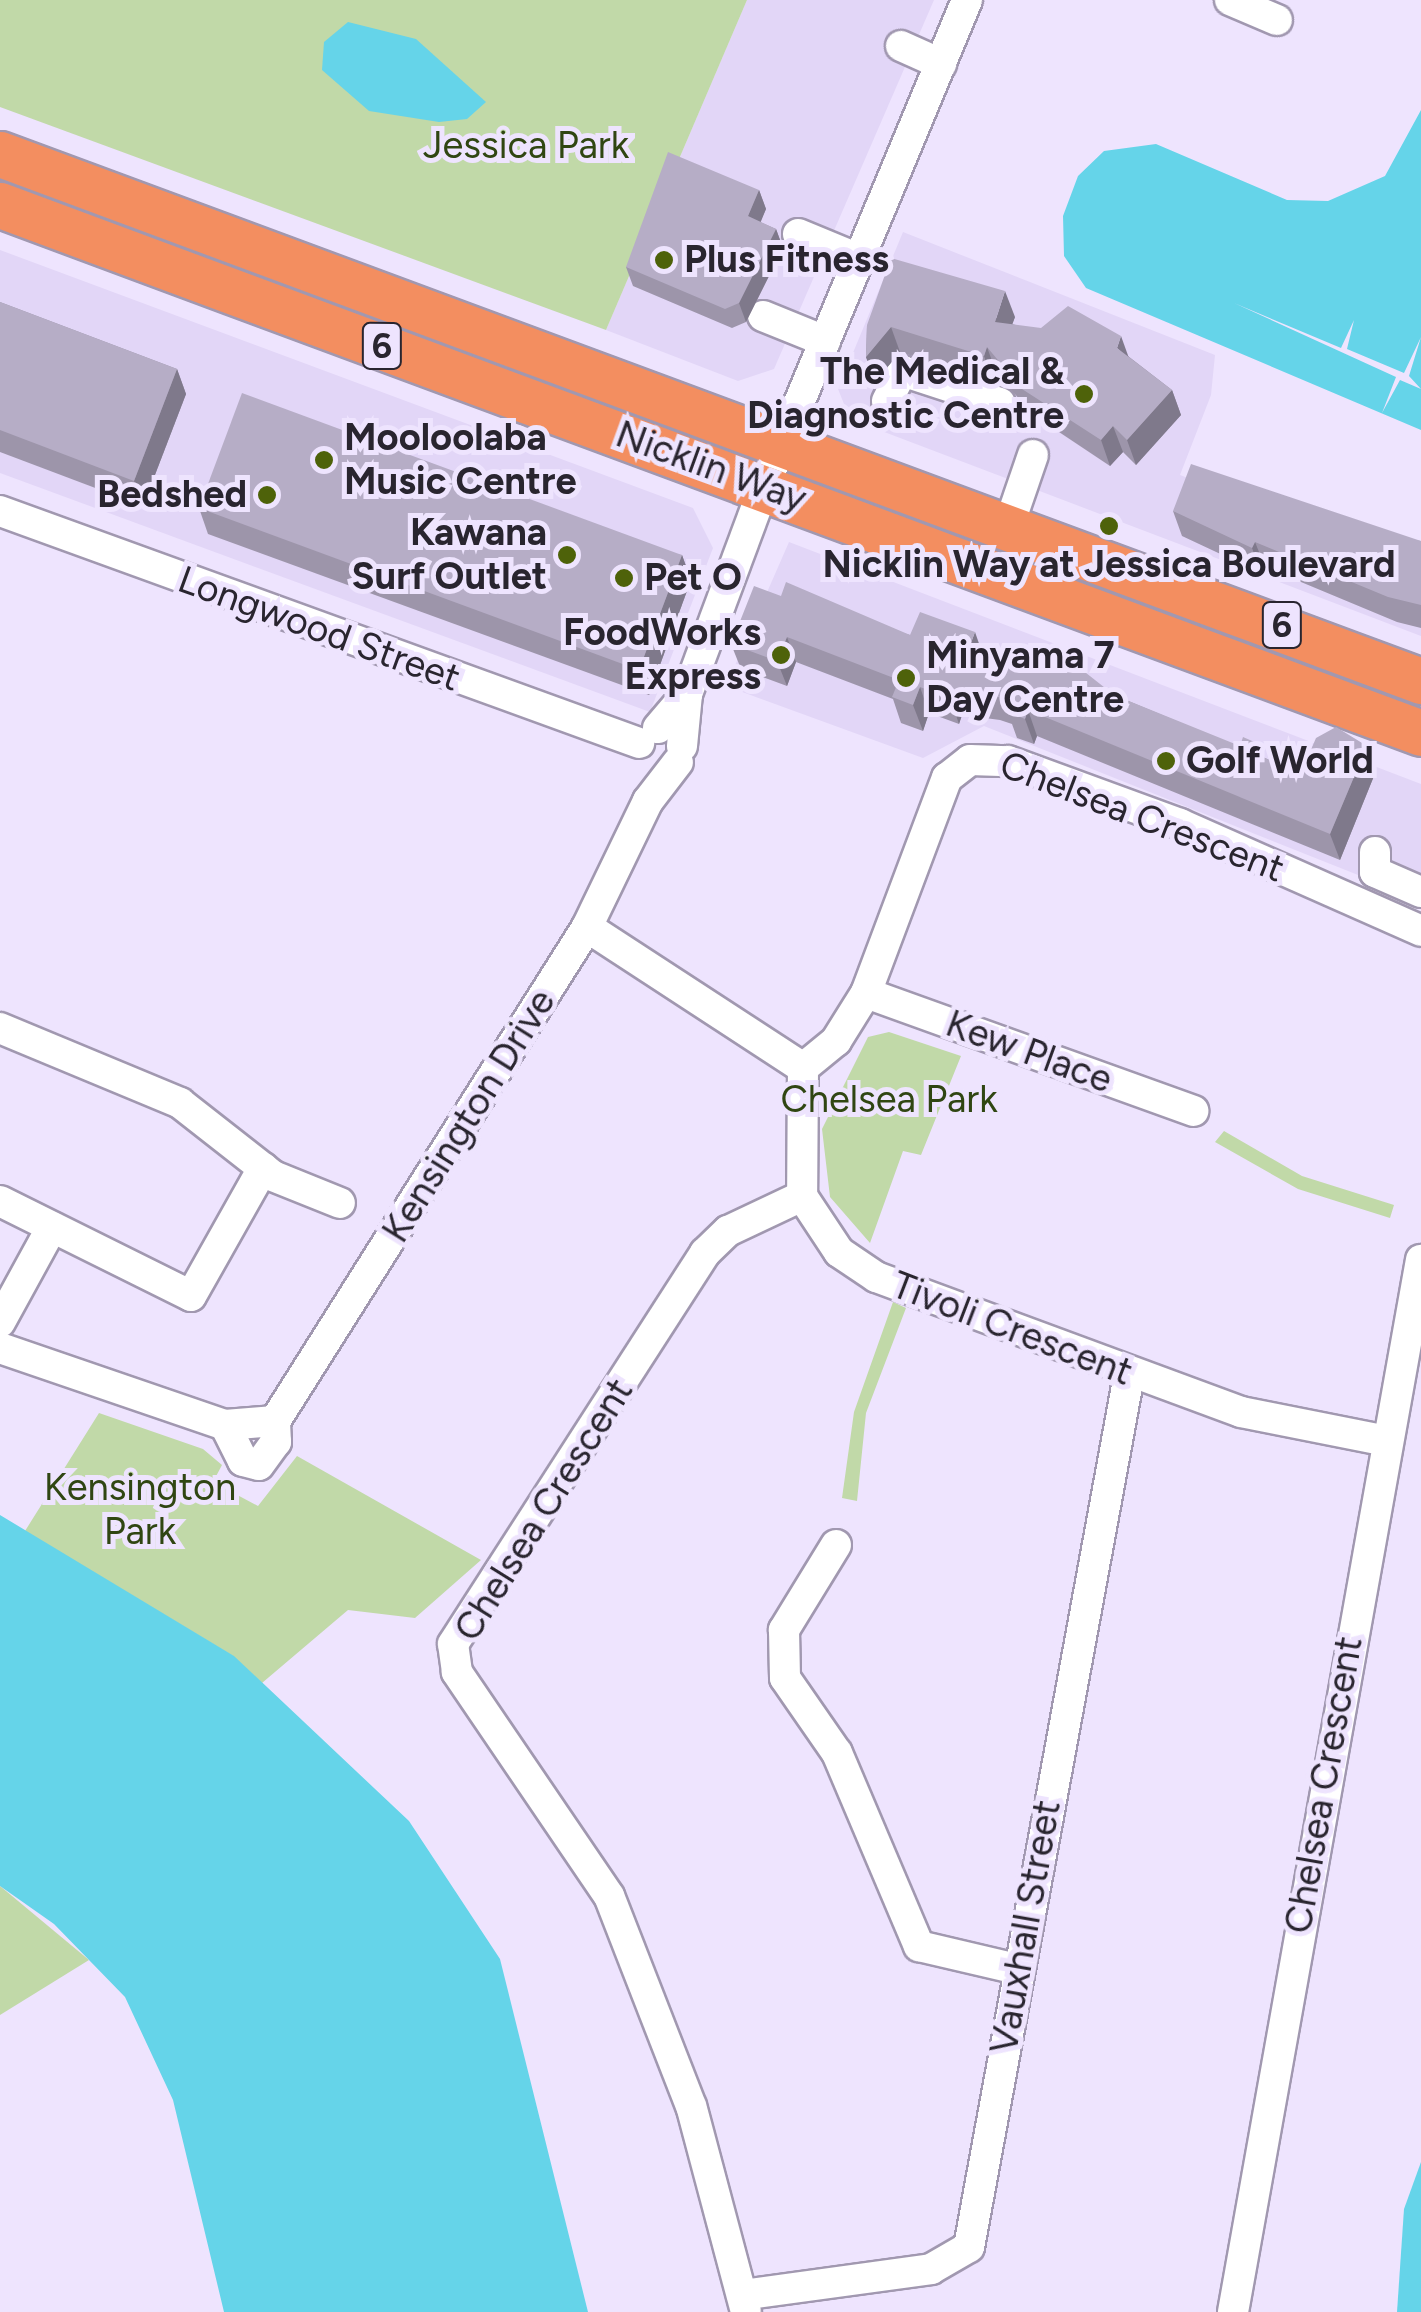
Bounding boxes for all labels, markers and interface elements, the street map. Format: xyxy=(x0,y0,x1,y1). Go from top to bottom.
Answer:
park label: Jessica Park xyxy=(423,123,629,169)
place label: Plus Fitness xyxy=(684,237,889,283)
marker: Plus Fitness xyxy=(653,249,675,271)
road number: 6 xyxy=(360,316,404,376)
place label: The Medical & Diagnostic Centre xyxy=(747,349,1064,438)
marker: The Medical & Diagnostic Centre xyxy=(1073,383,1095,405)
street label: Nicklin Way xyxy=(610,412,812,522)
place label: Mooloolaba Music Centre xyxy=(344,415,577,504)
marker: Mooloolaba Music Centre xyxy=(313,449,335,471)
place label: Bedshed xyxy=(97,472,247,518)
marker: Bedshed xyxy=(256,484,278,506)
place label: Kawana Surf Outlet xyxy=(352,510,547,600)
marker: Nicklin Way at Jessica Boulevard xyxy=(1098,515,1120,537)
place label: Nicklin Way at Jessica Boulevard xyxy=(822,542,1396,588)
marker: Kawana Surf Outlet xyxy=(556,544,578,566)
place label: Pet O xyxy=(644,555,742,601)
street label: Longwood Street xyxy=(172,557,466,701)
marker: Pet O xyxy=(613,567,635,589)
road number: 6 xyxy=(1260,595,1304,655)
place label: FoodWorks Express xyxy=(563,610,761,699)
place label: Minyama 7 Day Centre xyxy=(926,633,1124,722)
marker: FoodWorks Express xyxy=(770,644,792,666)
marker: Minyama 7 Day Centre xyxy=(895,667,917,689)
place label: Golf World xyxy=(1186,738,1374,784)
street label: Chelsea Crescent xyxy=(994,742,1290,892)
marker: Golf World xyxy=(1155,750,1177,772)
street label: Kensington Drive xyxy=(373,981,565,1251)
street label: Kew Place xyxy=(940,1001,1118,1103)
park label: Chelsea Park xyxy=(780,1077,998,1123)
street label: Tivoli Crescent xyxy=(886,1262,1138,1396)
street label: Chelsea Crescent xyxy=(445,1370,643,1650)
park label: Kensington Park xyxy=(44,1465,236,1555)
street label: Chelsea Crescent xyxy=(1275,1633,1373,1937)
street label: Vauxhall Street xyxy=(981,1797,1071,2057)

